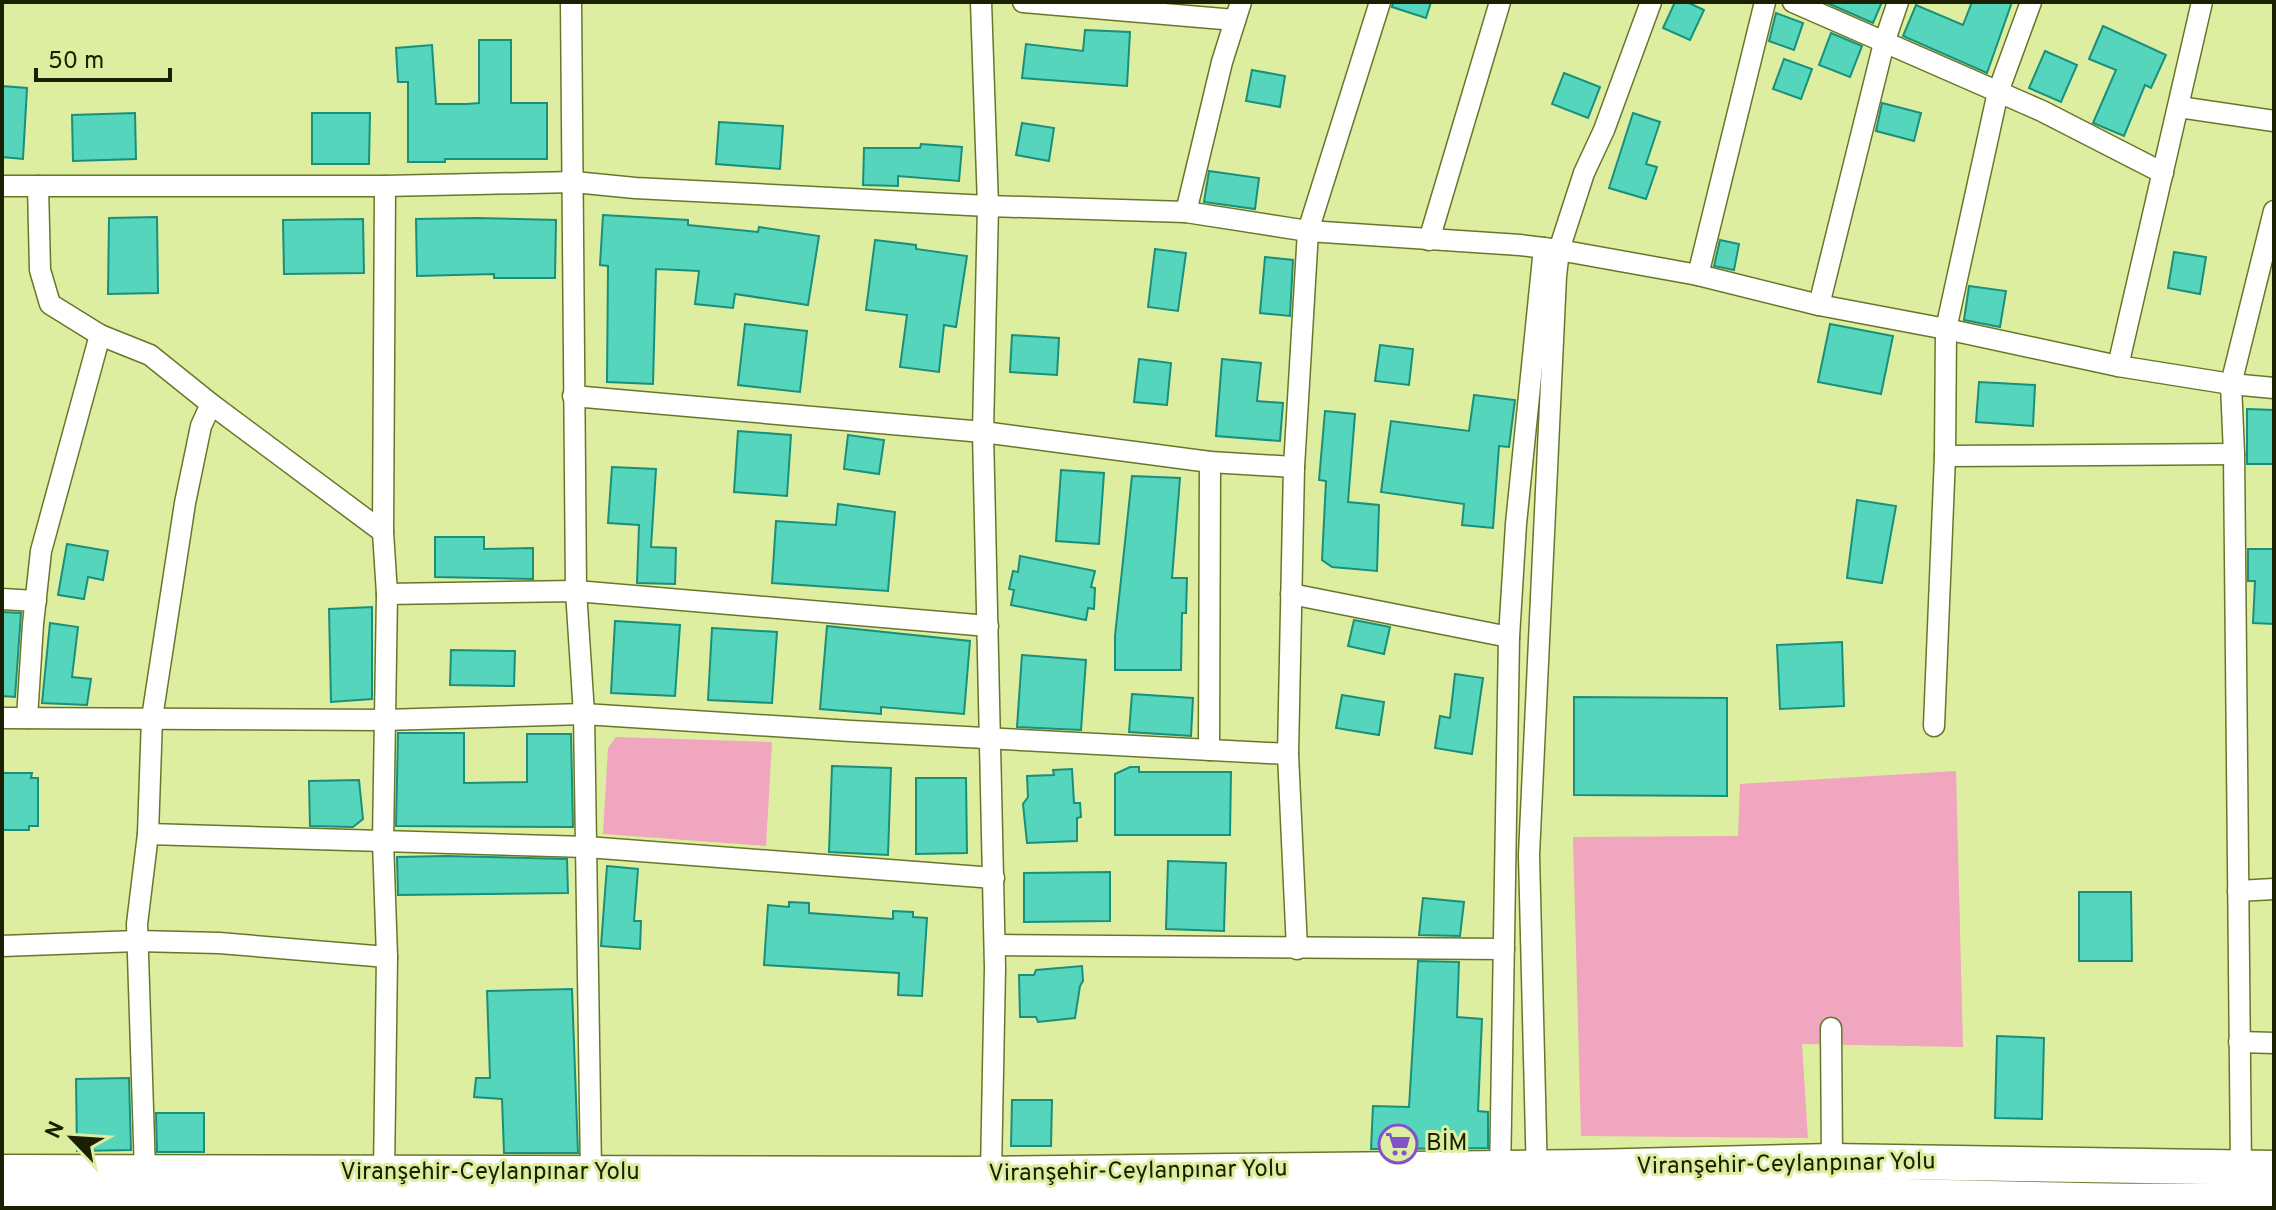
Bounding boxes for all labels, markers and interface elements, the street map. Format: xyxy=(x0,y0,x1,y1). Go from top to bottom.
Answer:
scale bar xyxy=(36,32,170,82)
text: 50 m xyxy=(48,47,104,77)
north arrow xyxy=(32,1098,112,1178)
text: N xyxy=(41,1118,72,1143)
supermarket icon: BİM xyxy=(1377,1123,1419,1165)
place label: BİM xyxy=(1426,1128,1468,1159)
street label: Viranşehir-Ceylanpınar Yolu xyxy=(1636,1147,1936,1183)
street label: Viranşehir-Ceylanpınar Yolu xyxy=(988,1154,1288,1190)
street label: Viranşehir-Ceylanpınar Yolu xyxy=(340,1158,640,1188)

